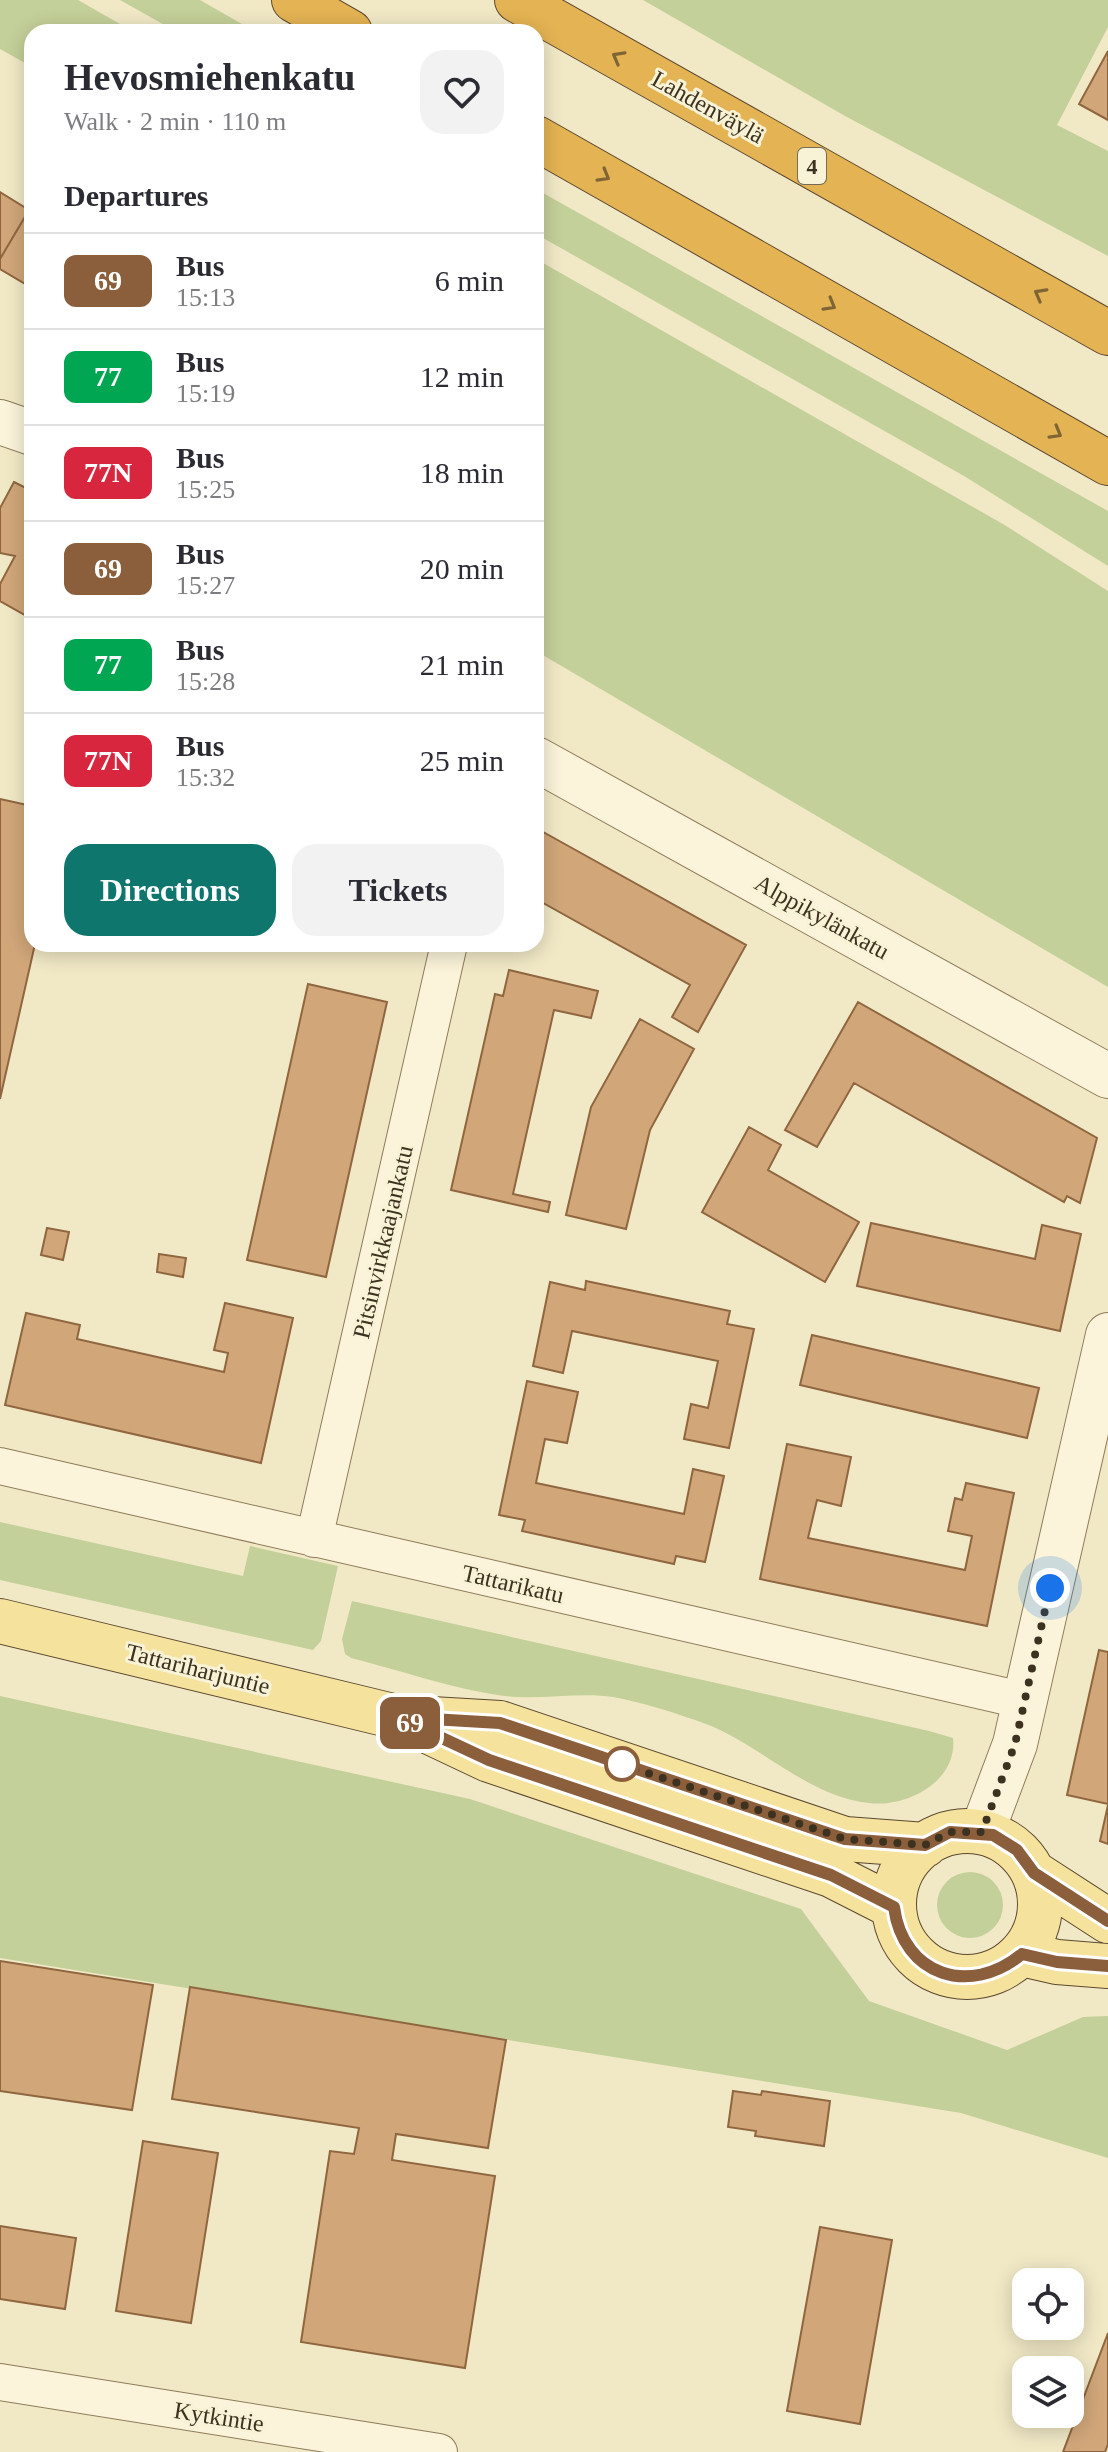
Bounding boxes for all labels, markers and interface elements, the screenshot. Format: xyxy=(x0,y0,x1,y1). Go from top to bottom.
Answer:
button: heart xyxy=(420,50,504,134)
one-way arrow xyxy=(612,51,627,67)
text: Hevosmiehenkatu xyxy=(64,56,355,98)
street label: Lahdenväylä xyxy=(647,66,769,149)
text: Walk · 2 min · 110 m xyxy=(64,107,286,136)
road number: 4 xyxy=(798,148,826,184)
one-way arrow xyxy=(595,166,610,182)
text: Departures xyxy=(64,179,208,212)
text: Bus xyxy=(176,249,224,282)
text: 6 min xyxy=(435,264,504,297)
text: 69 xyxy=(94,265,122,296)
text: 15:13 xyxy=(176,283,235,312)
one-way arrow xyxy=(1034,288,1049,304)
one-way arrow xyxy=(821,295,836,311)
text: Bus xyxy=(176,345,224,378)
text: 12 min xyxy=(420,360,504,393)
text: 77 xyxy=(94,361,122,392)
text: 15:19 xyxy=(176,379,235,408)
one-way arrow xyxy=(1047,423,1062,439)
text: Bus xyxy=(176,441,224,474)
text: 18 min xyxy=(420,456,504,489)
text: 77N xyxy=(84,457,132,488)
text: 15:25 xyxy=(176,475,235,504)
text: Bus xyxy=(176,537,224,570)
text: 20 min xyxy=(420,552,504,585)
text: 69 xyxy=(94,553,122,584)
text: 15:27 xyxy=(176,571,235,600)
text: Bus xyxy=(176,633,224,666)
text: 21 min xyxy=(420,648,504,681)
text: 77 xyxy=(94,649,122,680)
text: 15:28 xyxy=(176,667,235,696)
text: Bus xyxy=(176,729,224,762)
text: 25 min xyxy=(420,744,504,777)
text: 77N xyxy=(84,745,132,776)
text: 15:32 xyxy=(176,763,235,792)
button: Directions xyxy=(64,844,276,936)
button: Tickets xyxy=(292,844,504,936)
street label: Alppikylänkatu xyxy=(750,869,894,965)
street label: Pitsinvirkkaajankatu xyxy=(348,1143,418,1341)
street label: Tattarikatu xyxy=(460,1560,566,1608)
your location xyxy=(1030,1568,1070,1608)
street label: Tattariharjuntie xyxy=(123,1639,273,1699)
line badge: 69 xyxy=(374,1697,446,1749)
text: 69 xyxy=(396,1707,424,1738)
unlabelled marker xyxy=(605,1747,639,1781)
map controls xyxy=(1012,2268,1084,2428)
button: locate xyxy=(1012,2268,1084,2340)
button: layers xyxy=(1012,2356,1084,2428)
street label: Kytkintie xyxy=(172,2397,266,2437)

